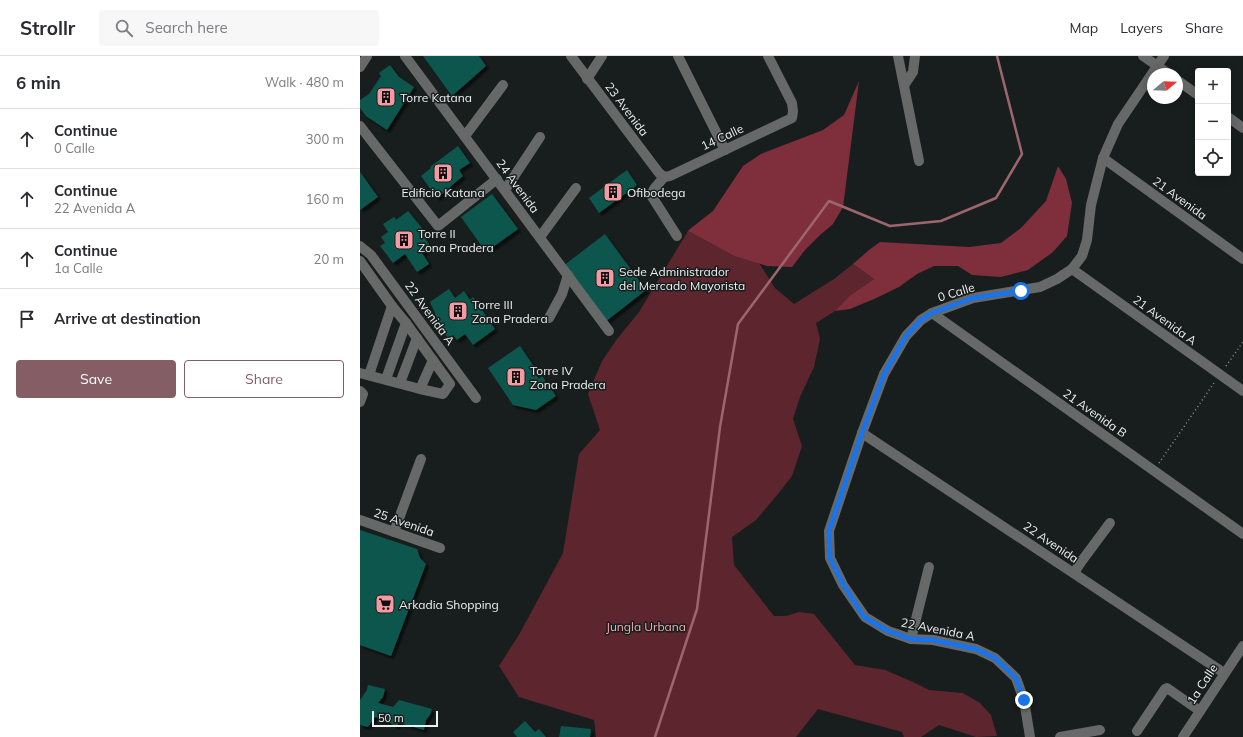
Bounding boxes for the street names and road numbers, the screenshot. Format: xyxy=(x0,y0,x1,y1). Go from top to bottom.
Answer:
street label: 23 Avenida xyxy=(602,79,652,139)
street label: 14 Calle xyxy=(698,121,746,153)
street label: 24 Avenida xyxy=(493,156,543,216)
street label: 21 Avenida xyxy=(1150,173,1210,223)
street label: 22 Avenida A xyxy=(402,278,458,348)
street label: 0 Calle xyxy=(936,279,976,305)
street label: 21 Avenida A xyxy=(1130,292,1200,348)
street label: 21 Avenida B xyxy=(1060,386,1130,440)
street label: 25 Avenida xyxy=(372,505,436,539)
street label: 22 Avenida xyxy=(1021,518,1081,566)
street label: 22 Avenida A xyxy=(900,614,976,644)
street label: 1a Calle xyxy=(1183,661,1221,707)

